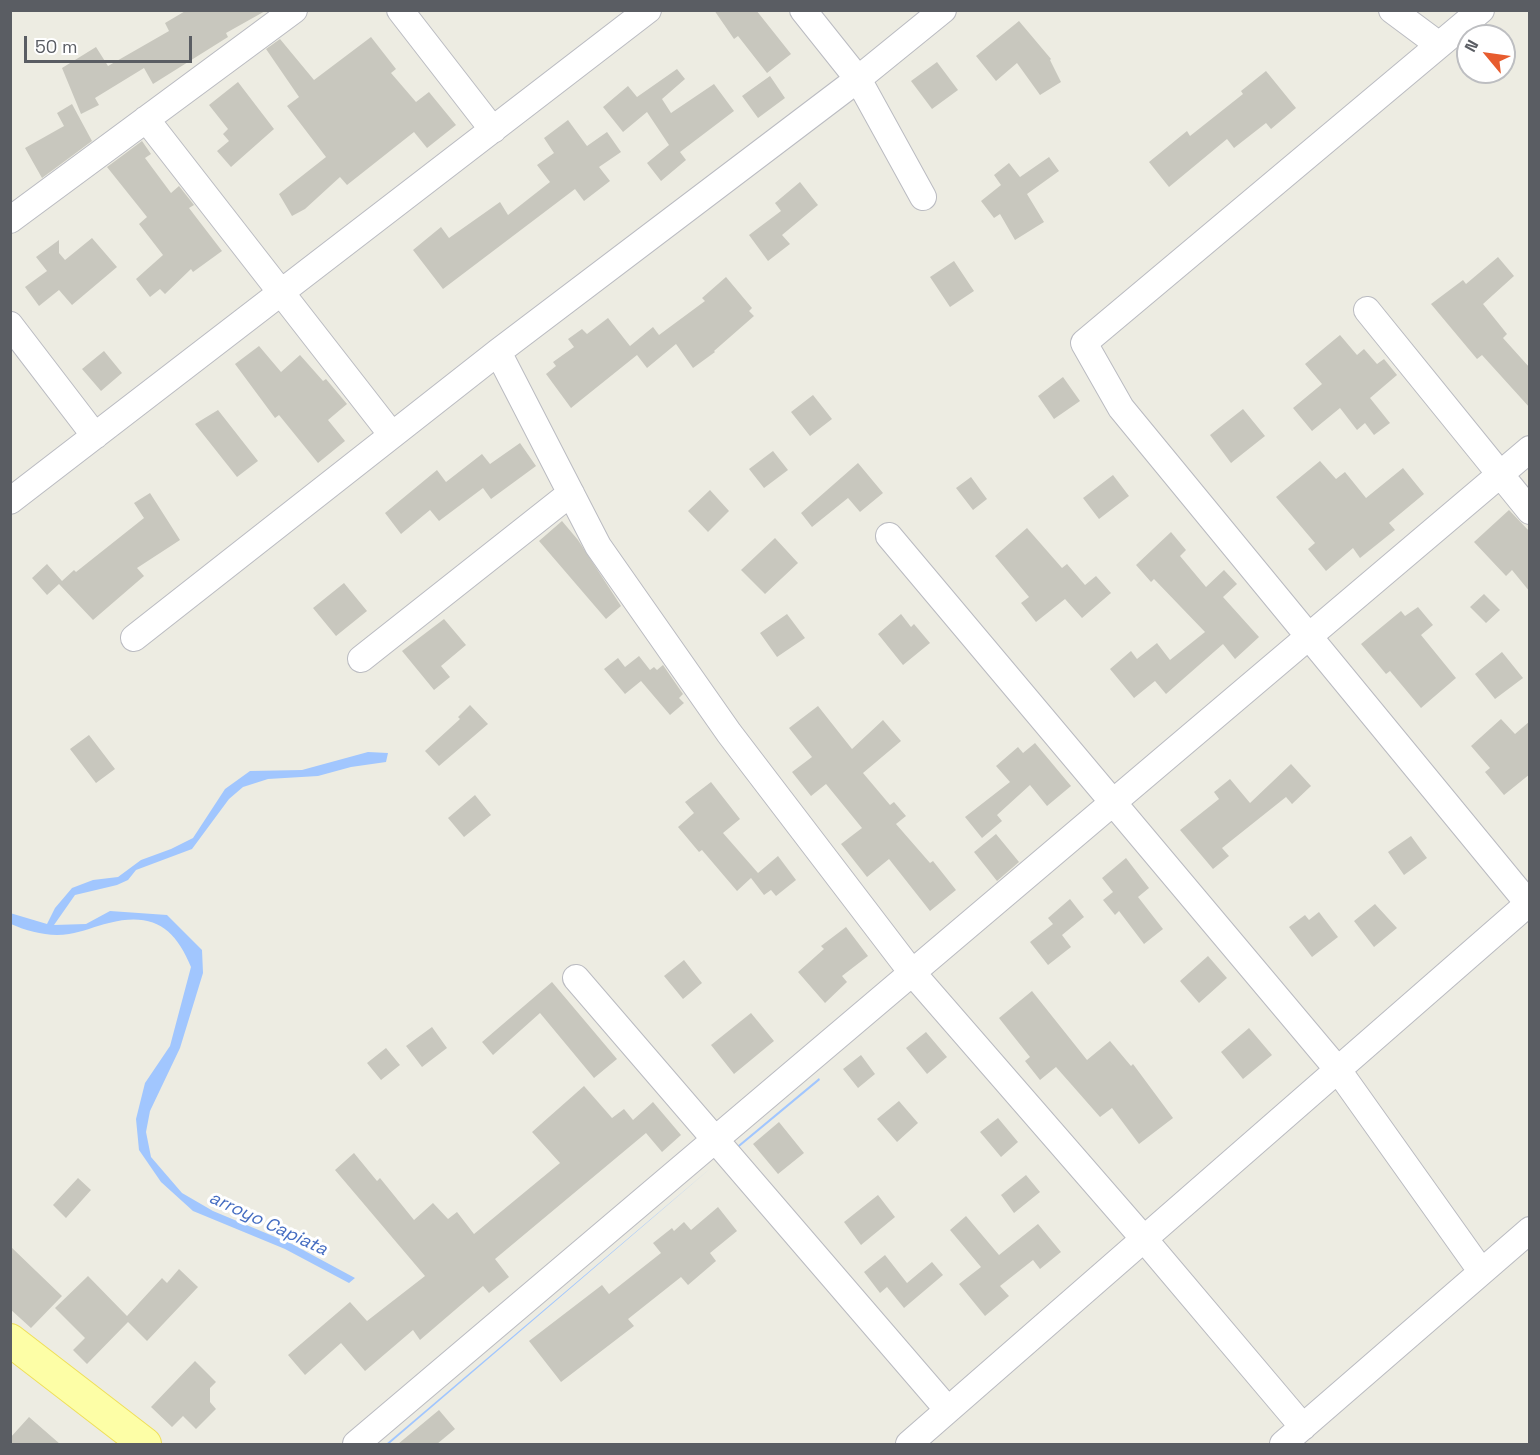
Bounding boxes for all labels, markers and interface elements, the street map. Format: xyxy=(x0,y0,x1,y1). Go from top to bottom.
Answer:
scale bar xyxy=(27,24,195,62)
north arrow xyxy=(1456,24,1516,84)
text: 50 m xyxy=(35,35,77,58)
text: N xyxy=(1460,36,1483,56)
water label: arroyo Capiata xyxy=(206,1187,330,1261)

